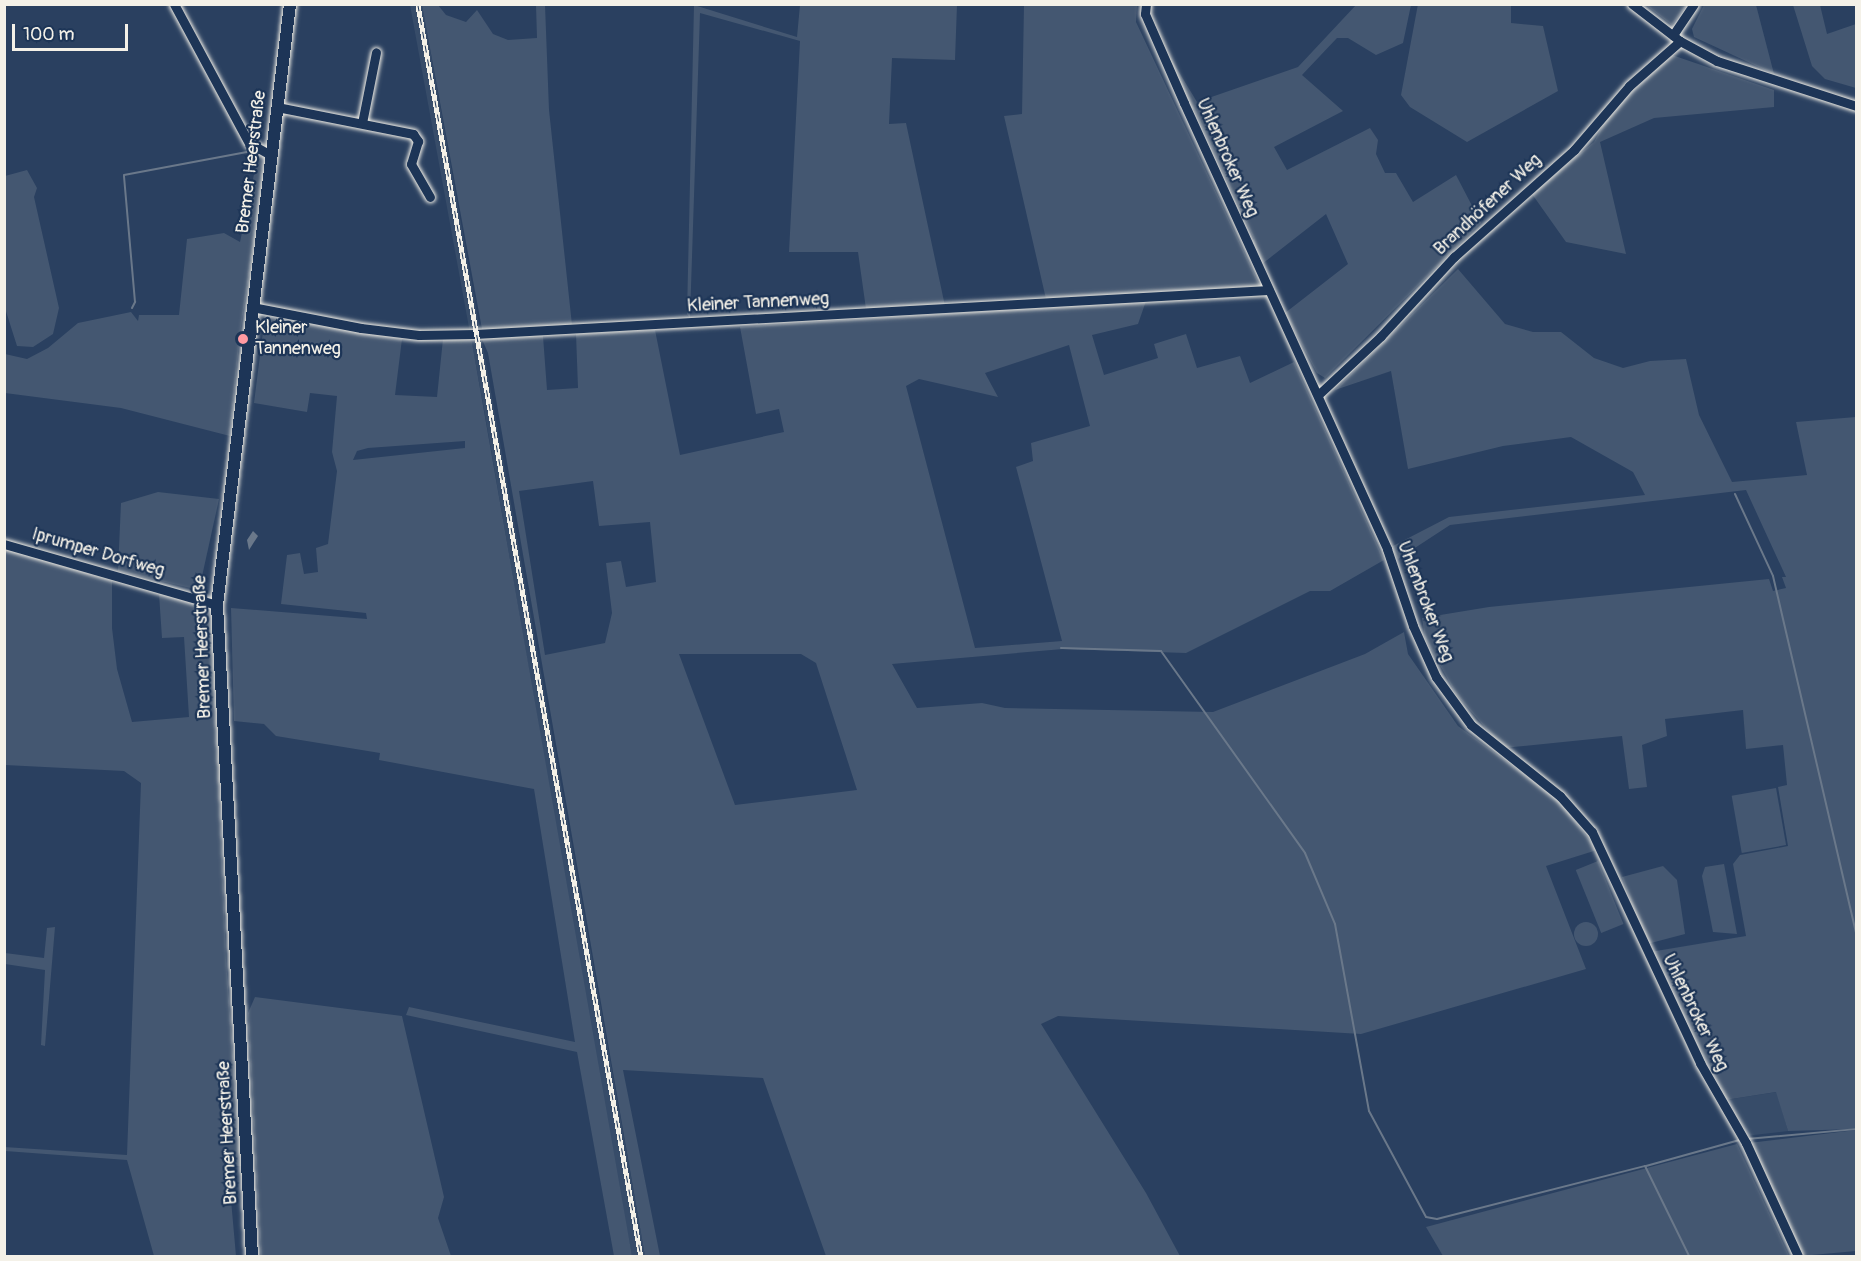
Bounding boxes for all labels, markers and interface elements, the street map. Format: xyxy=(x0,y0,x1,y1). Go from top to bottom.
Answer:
scale bar xyxy=(15,12,130,50)
text: 100 m xyxy=(23,23,75,46)
street label: Bremer Heerstraße xyxy=(233,89,271,235)
street label: Uhlenbroker Weg xyxy=(1191,95,1263,221)
street label: Brandhöfener Weg xyxy=(1430,150,1546,260)
street label: Kleiner Tannenweg xyxy=(686,288,830,318)
place label: Kleiner Tannenweg xyxy=(255,318,341,360)
marker: Kleiner Tannenweg xyxy=(236,332,250,346)
street label: Iprumper Dorfweg xyxy=(29,524,167,582)
street label: Uhlenbroker Weg xyxy=(1392,538,1458,666)
street label: Bremer Heerstraße xyxy=(190,575,216,719)
street label: Uhlenbroker Weg xyxy=(1657,951,1733,1075)
street label: Bremer Heerstraße xyxy=(213,1061,243,1205)

